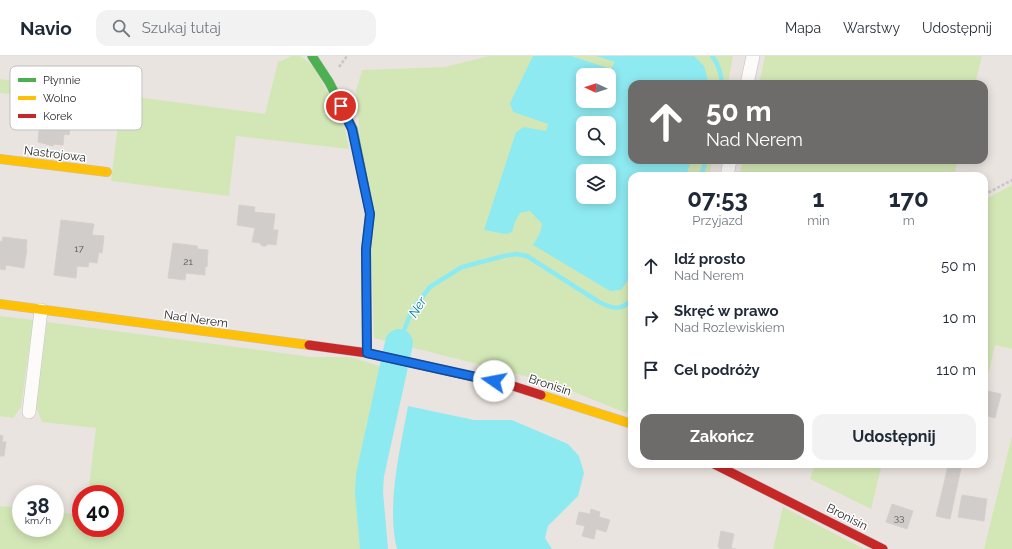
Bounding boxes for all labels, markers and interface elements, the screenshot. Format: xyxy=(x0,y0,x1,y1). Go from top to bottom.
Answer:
search box xyxy=(96,10,376,46)
text: Navio xyxy=(20,17,72,39)
icon: search xyxy=(110,17,132,39)
text: Szukaj tutaj xyxy=(142,19,221,37)
text: Mapa xyxy=(785,20,821,36)
text: Warstwy xyxy=(843,20,900,36)
text: Udostępnij xyxy=(922,20,992,36)
legend xyxy=(10,66,142,130)
north arrow xyxy=(576,68,616,108)
map controls xyxy=(576,68,616,204)
text: Płynnie xyxy=(43,74,81,87)
pin xyxy=(324,89,358,123)
text: Wolno xyxy=(43,92,77,105)
icon: arrive xyxy=(330,95,352,117)
text: 50 m xyxy=(706,95,772,128)
icon: ahead xyxy=(640,96,692,148)
text: Korek xyxy=(43,110,72,123)
button: search xyxy=(576,116,616,156)
text: Nad Nerem xyxy=(706,129,803,150)
street label: Nastrojowa xyxy=(23,143,87,165)
button: layers xyxy=(576,164,616,204)
text: 07:53 xyxy=(687,184,748,213)
text: 1 xyxy=(812,184,824,213)
text: 170 xyxy=(889,184,929,213)
text: Przyjazd xyxy=(692,213,743,228)
text: min xyxy=(807,213,830,228)
text: m xyxy=(903,213,915,228)
house number: 17 xyxy=(74,243,84,254)
text: Idź prosto xyxy=(674,250,745,268)
icon: ahead xyxy=(640,255,662,277)
house number: 21 xyxy=(183,256,193,267)
text: 50 m xyxy=(941,257,976,275)
text: Nad Nerem xyxy=(674,268,744,283)
water label: Ner xyxy=(406,294,430,320)
text: Skręć w prawo xyxy=(674,302,779,320)
icon: right xyxy=(640,307,662,329)
street label: Nad Nerem xyxy=(163,308,229,330)
text: 10 m xyxy=(943,309,976,327)
text: Nad Rozlewiskiem xyxy=(674,320,785,335)
icon: arrive xyxy=(640,359,662,381)
position arrow xyxy=(473,360,515,402)
text: Cel podróży xyxy=(674,361,760,379)
text: 110 m xyxy=(936,361,976,379)
street label: Bronisin xyxy=(527,372,573,398)
button: Zakończ xyxy=(640,414,804,460)
button: Udostępnij xyxy=(812,414,976,460)
speed limit sign: 40 xyxy=(72,485,124,537)
text: 38 xyxy=(26,494,50,518)
street label: Bronisin xyxy=(824,501,870,533)
house number: 33 xyxy=(894,512,904,523)
text: km/h xyxy=(25,515,51,526)

